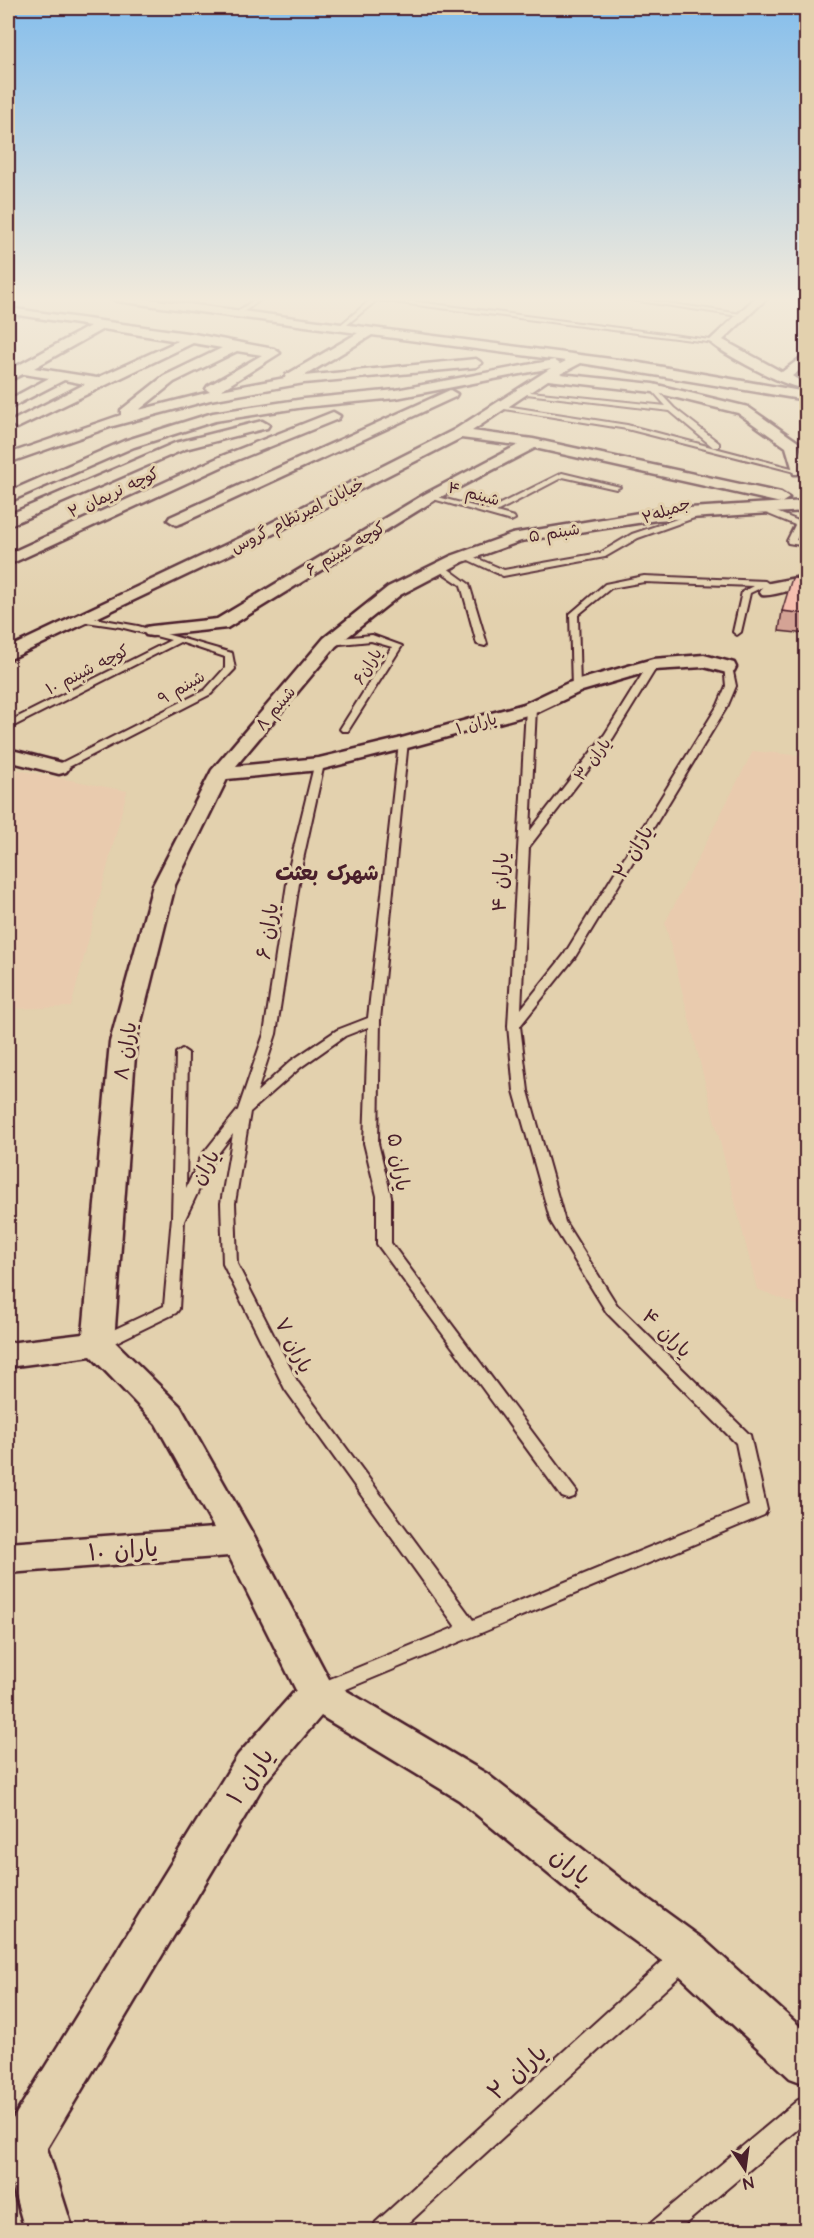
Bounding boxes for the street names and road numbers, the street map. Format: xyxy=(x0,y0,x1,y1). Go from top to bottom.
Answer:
street label: کوچه نریمان ۲ xyxy=(64,462,163,524)
street label: خیابان امیرنظام گروس xyxy=(227,473,368,560)
street label: شبنم ۴ xyxy=(445,477,502,512)
street label: جمیله۲ xyxy=(639,492,694,529)
street label: کوچه شبنم ۶ xyxy=(302,516,390,582)
street label: شبنم ۵ xyxy=(527,518,582,549)
street label: کوچه شبنم ۱۰ xyxy=(42,639,133,701)
street label: یاران۶ xyxy=(348,644,388,689)
street label: شبنم ۹ xyxy=(154,666,209,711)
street label: شبنم ۸ xyxy=(251,682,302,736)
street label: یاران ۱ xyxy=(453,708,499,740)
street label: یاران ۳ xyxy=(569,733,616,786)
street label: یاران ۲ xyxy=(607,820,661,885)
street label: یاران ۴ xyxy=(485,851,517,913)
street label: یاران ۶ xyxy=(250,901,286,961)
street label: یاران ۸ xyxy=(108,1020,144,1082)
street label: یاران ۵ xyxy=(380,1131,416,1193)
street label: یاران xyxy=(185,1145,227,1190)
street label: یاران ۴ xyxy=(635,1303,698,1365)
street label: یاران ۷ xyxy=(267,1313,319,1378)
street label: یاران ۱۰ xyxy=(87,1532,159,1570)
street label: یاران ۱ xyxy=(219,1741,283,1812)
street label: یاران xyxy=(543,1840,598,1894)
street label: یاران ۲ xyxy=(480,2037,555,2109)

